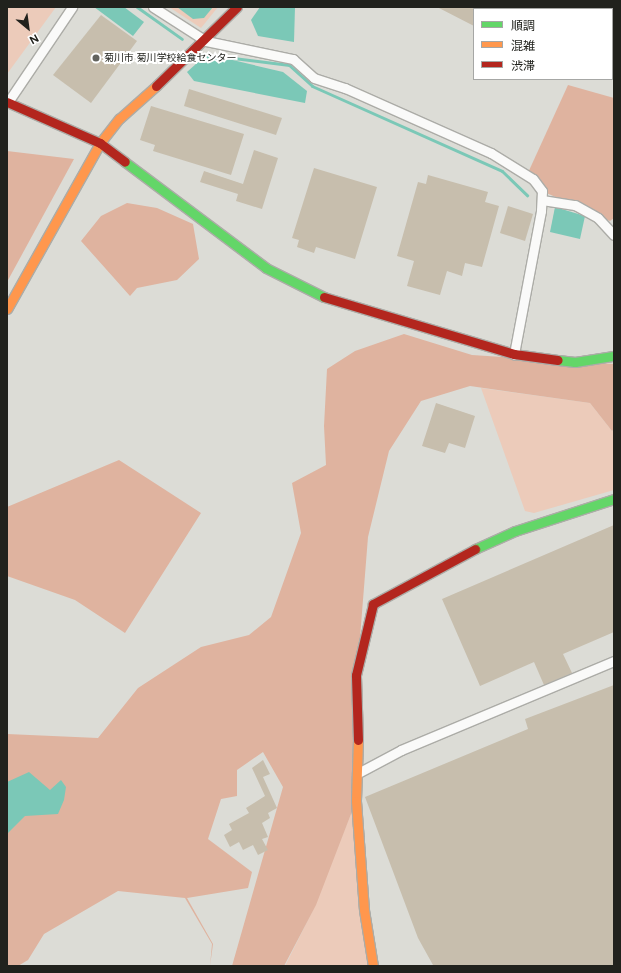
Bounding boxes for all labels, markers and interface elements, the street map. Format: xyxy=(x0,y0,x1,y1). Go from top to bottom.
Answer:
north arrow xyxy=(8,8,48,48)
legend xyxy=(473,8,613,80)
text: 順調 xyxy=(511,19,535,33)
text: N xyxy=(27,31,41,47)
text: 混雑 xyxy=(511,39,535,53)
place label: 菊川市 菊川学校給食センター xyxy=(104,52,236,64)
marker: 菊川市 菊川学校給食センター xyxy=(91,53,101,63)
text: 渋滞 xyxy=(511,59,535,73)

